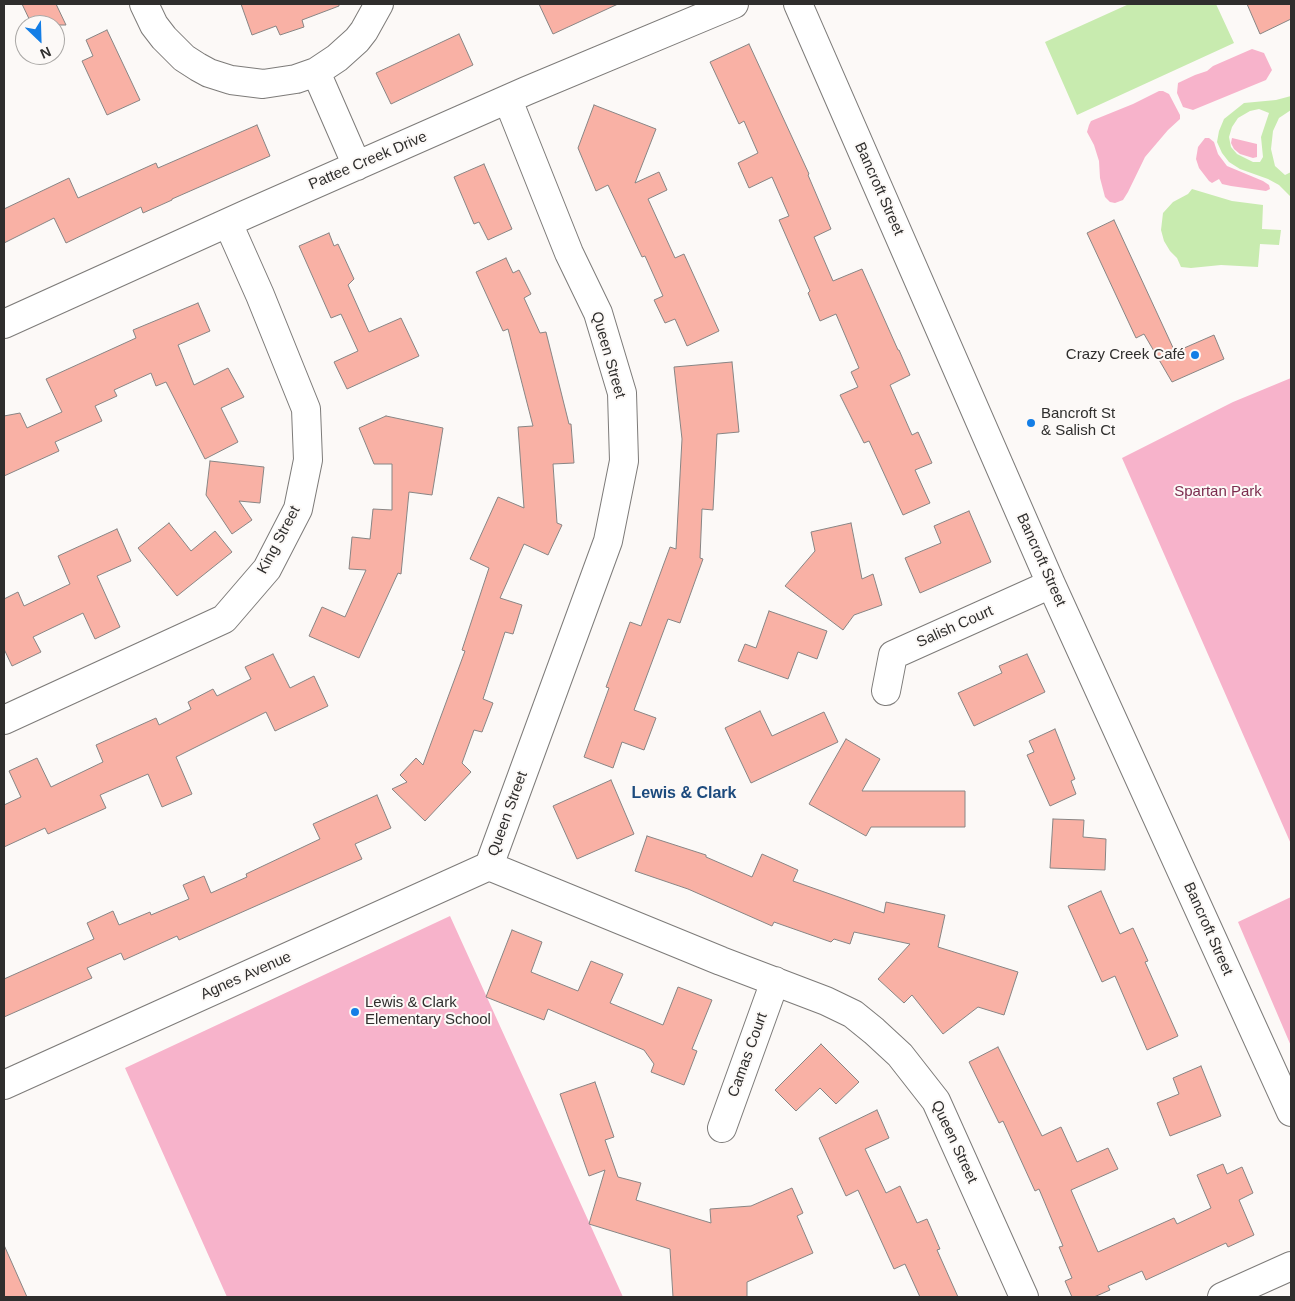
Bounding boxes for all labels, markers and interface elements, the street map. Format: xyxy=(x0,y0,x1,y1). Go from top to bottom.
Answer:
north arrow xyxy=(15,15,65,65)
text: N xyxy=(38,43,54,62)
street label: Pattee Creek Drive xyxy=(306,128,430,194)
street label: Bancroft Street xyxy=(850,140,908,238)
street label: Queen Street xyxy=(587,310,629,400)
place label: Crazy Creek Café xyxy=(1066,346,1185,364)
marker: Crazy Creek Café xyxy=(1189,349,1201,361)
place label: Bancroft St & Salish Ct xyxy=(1041,405,1115,440)
marker: Bancroft St & Salish Ct xyxy=(1025,417,1037,429)
park label: Spartan Park xyxy=(1174,483,1262,501)
street label: King Street xyxy=(254,503,304,577)
street label: Bancroft Street xyxy=(1012,511,1070,609)
street label: Salish Court xyxy=(914,602,996,652)
street label: Queen Street xyxy=(484,769,532,859)
district label: Lewis & Clark xyxy=(632,784,736,804)
street label: Bancroft Street xyxy=(1179,880,1237,978)
street label: Agnes Avenue xyxy=(198,948,294,1004)
place label: Lewis & Clark Elementary School xyxy=(365,994,491,1029)
marker: Lewis & Clark Elementary School xyxy=(349,1006,361,1018)
street label: Camas Court xyxy=(724,1010,772,1100)
street label: Queen Street xyxy=(927,1098,981,1186)

